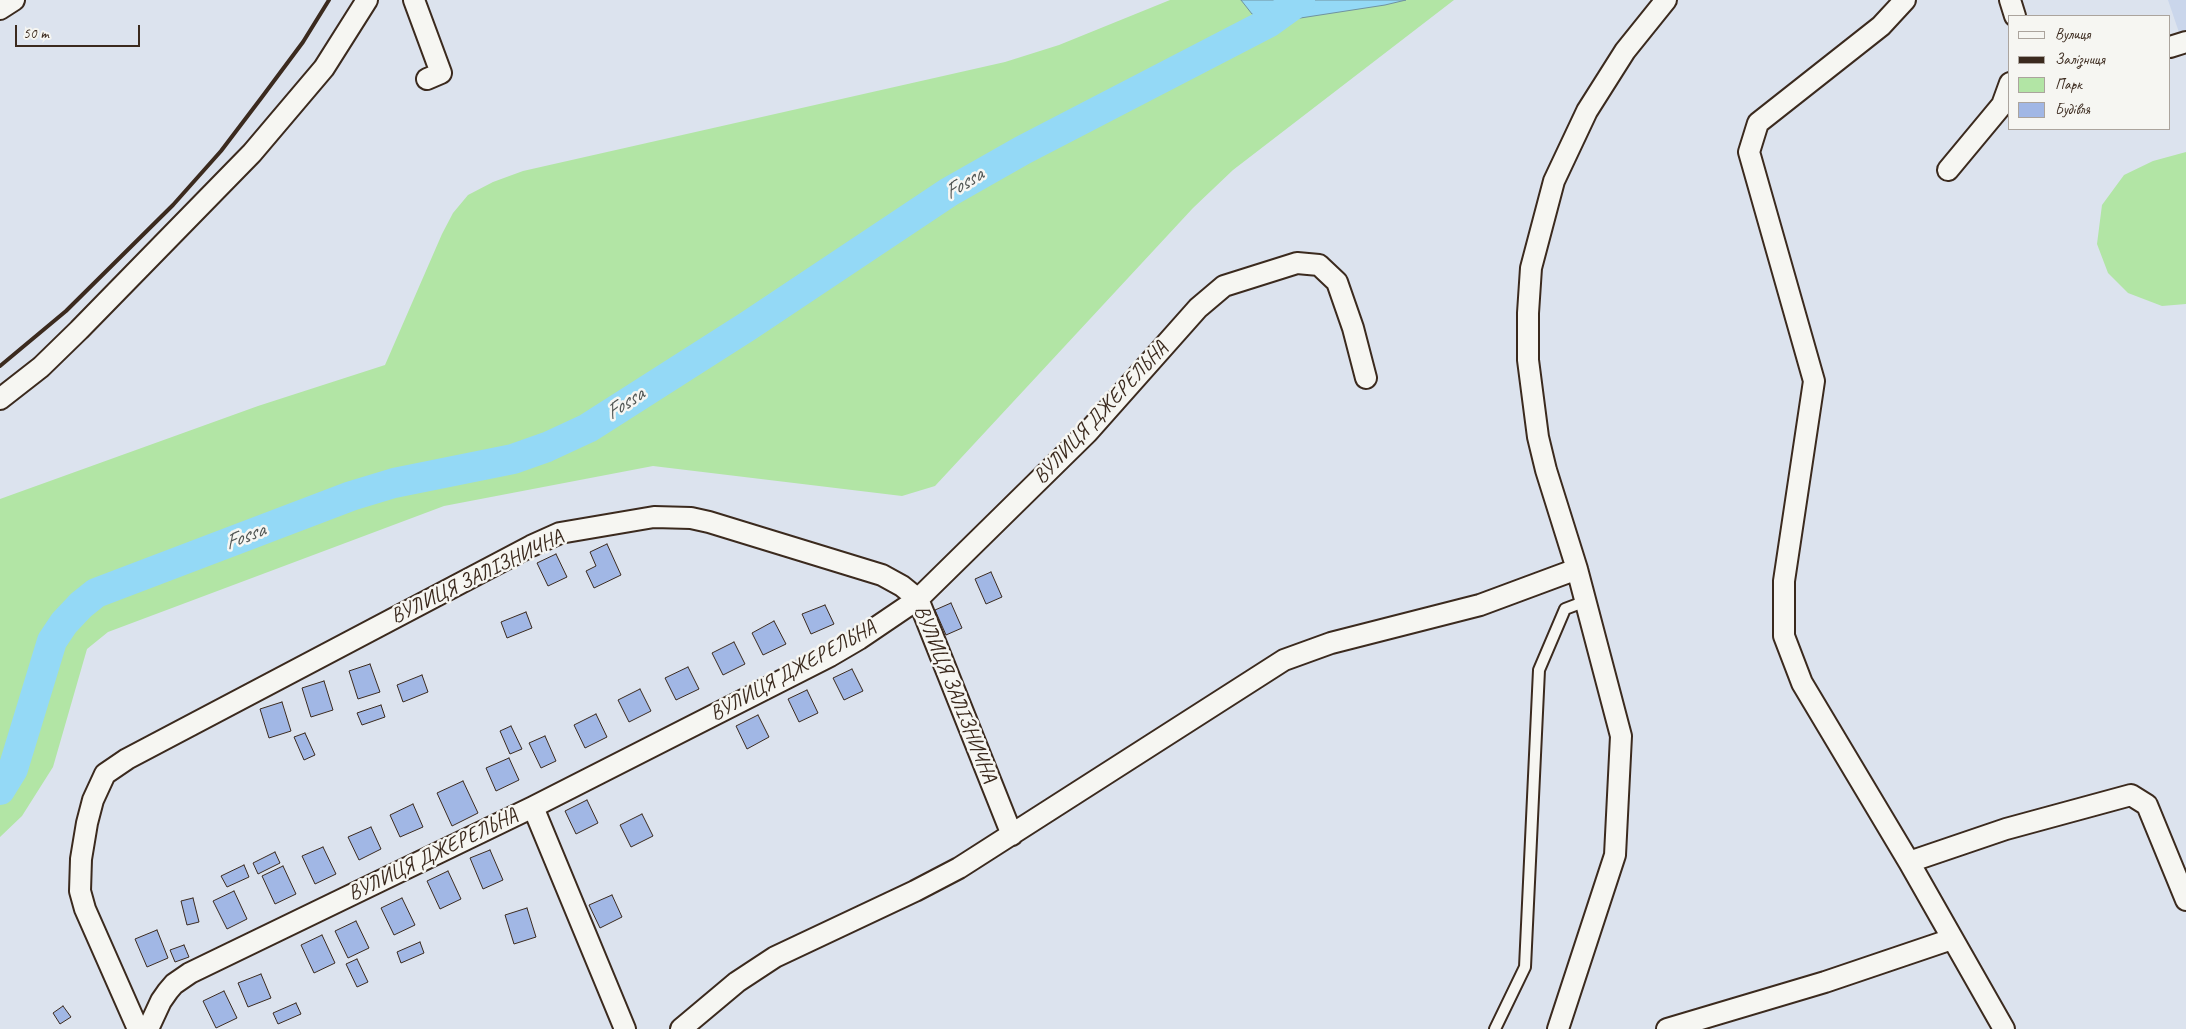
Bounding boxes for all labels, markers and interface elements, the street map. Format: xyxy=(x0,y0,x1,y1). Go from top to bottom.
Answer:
scale bar xyxy=(18,15,142,47)
legend xyxy=(2008,15,2171,130)
text: 50 m xyxy=(23,24,49,43)
text: Вулиця xyxy=(2055,25,2091,44)
text: Залізниця xyxy=(2055,50,2105,69)
text: Парк xyxy=(2055,75,2082,94)
text: Будівля xyxy=(2055,100,2090,119)
water label: Fossa xyxy=(940,162,988,206)
street label: ВУЛИЦЯ ДЖЕРЕЛЬНА xyxy=(1029,337,1173,489)
water label: Fossa xyxy=(601,382,649,426)
water label: Fossa xyxy=(221,517,269,557)
street label: ВУЛИЦЯ ЗАЛІЗНИЧНА xyxy=(387,524,567,630)
street label: ВУЛИЦЯ ЗАЛІЗНИЧНА xyxy=(908,602,1002,786)
street label: ВУЛИЦЯ ДЖЕРЕЛЬНА xyxy=(706,615,880,727)
street label: ВУЛИЦЯ ДЖЕРЕЛЬНА xyxy=(344,803,522,907)

